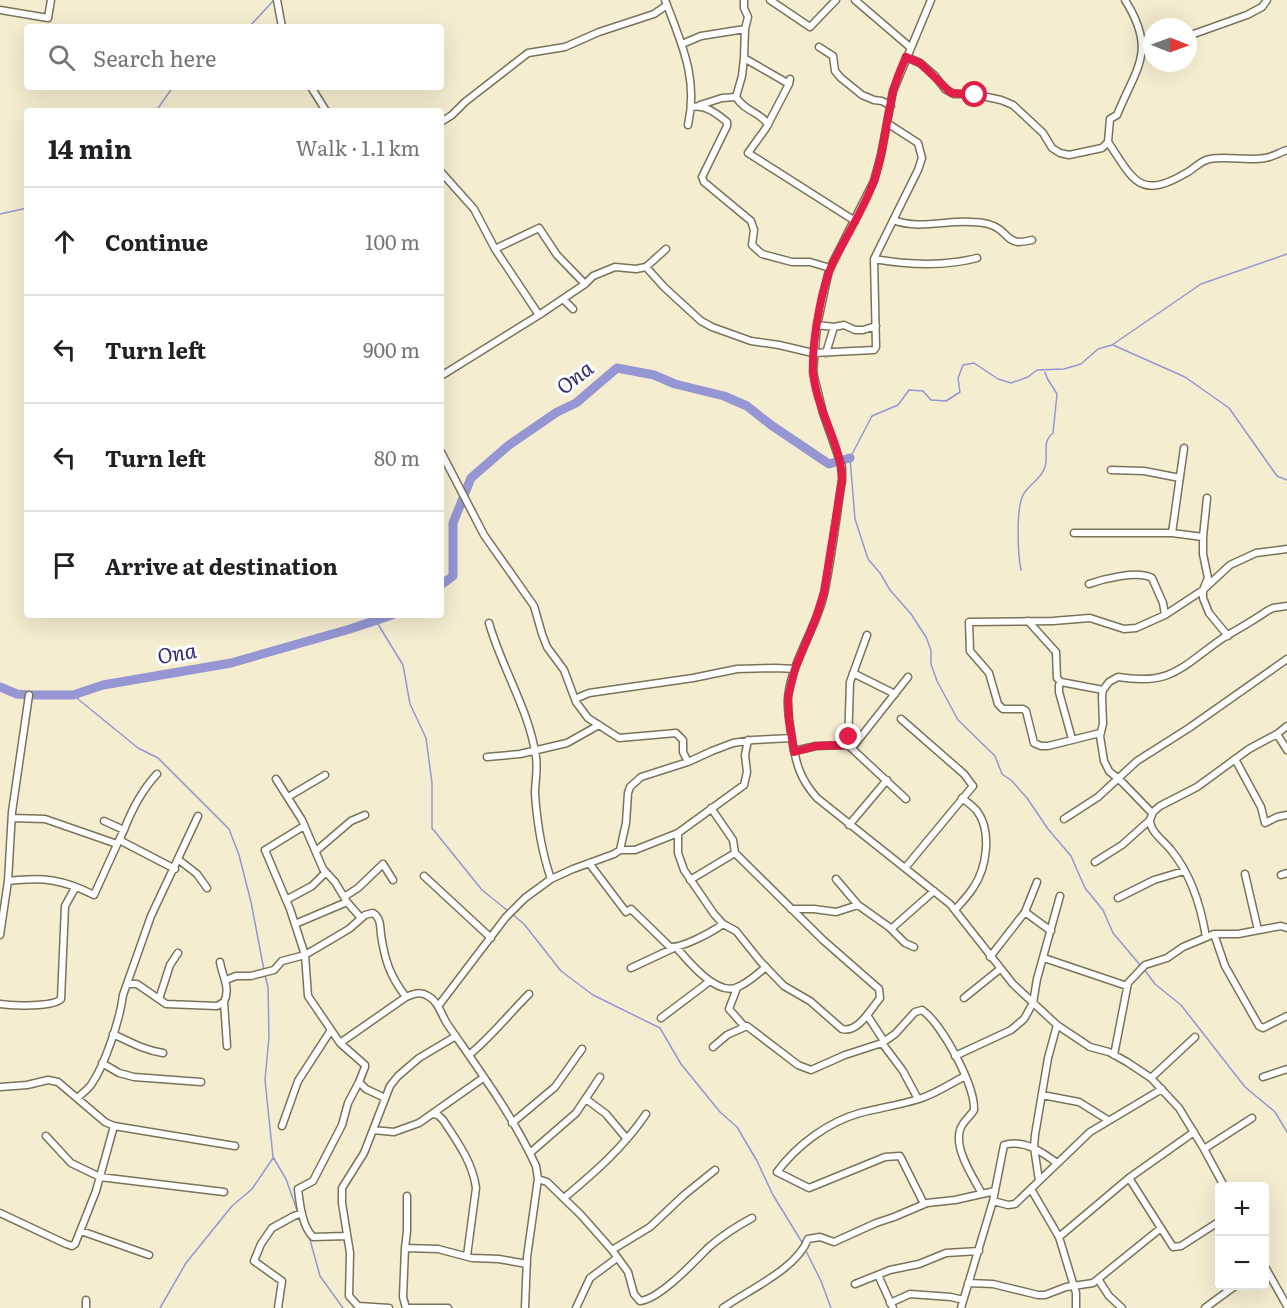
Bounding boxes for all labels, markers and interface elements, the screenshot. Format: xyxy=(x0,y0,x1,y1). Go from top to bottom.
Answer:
north arrow xyxy=(1143,18,1197,72)
search box xyxy=(24,24,444,90)
icon: search xyxy=(45,41,78,74)
text: Search here xyxy=(93,41,216,74)
route start xyxy=(961,81,987,107)
text: 14 min xyxy=(48,128,132,167)
text: Walk · 1.1 km xyxy=(296,132,420,162)
icon: ahead xyxy=(48,225,81,258)
text: Continue xyxy=(105,225,208,258)
text: 100 m xyxy=(365,226,420,256)
icon: left xyxy=(48,333,81,366)
text: Turn left xyxy=(105,333,206,366)
text: 900 m xyxy=(363,334,420,364)
water label: Ona xyxy=(548,352,599,400)
icon: left xyxy=(48,441,81,474)
text: Turn left xyxy=(105,441,206,474)
text: 80 m xyxy=(374,442,420,472)
icon: arrive xyxy=(48,549,81,582)
text: Arrive at destination xyxy=(105,549,338,582)
water label: Ona xyxy=(154,633,199,670)
route end xyxy=(835,723,861,749)
map controls xyxy=(1215,1182,1269,1290)
button: + xyxy=(1215,1182,1269,1236)
button: − xyxy=(1215,1236,1269,1290)

